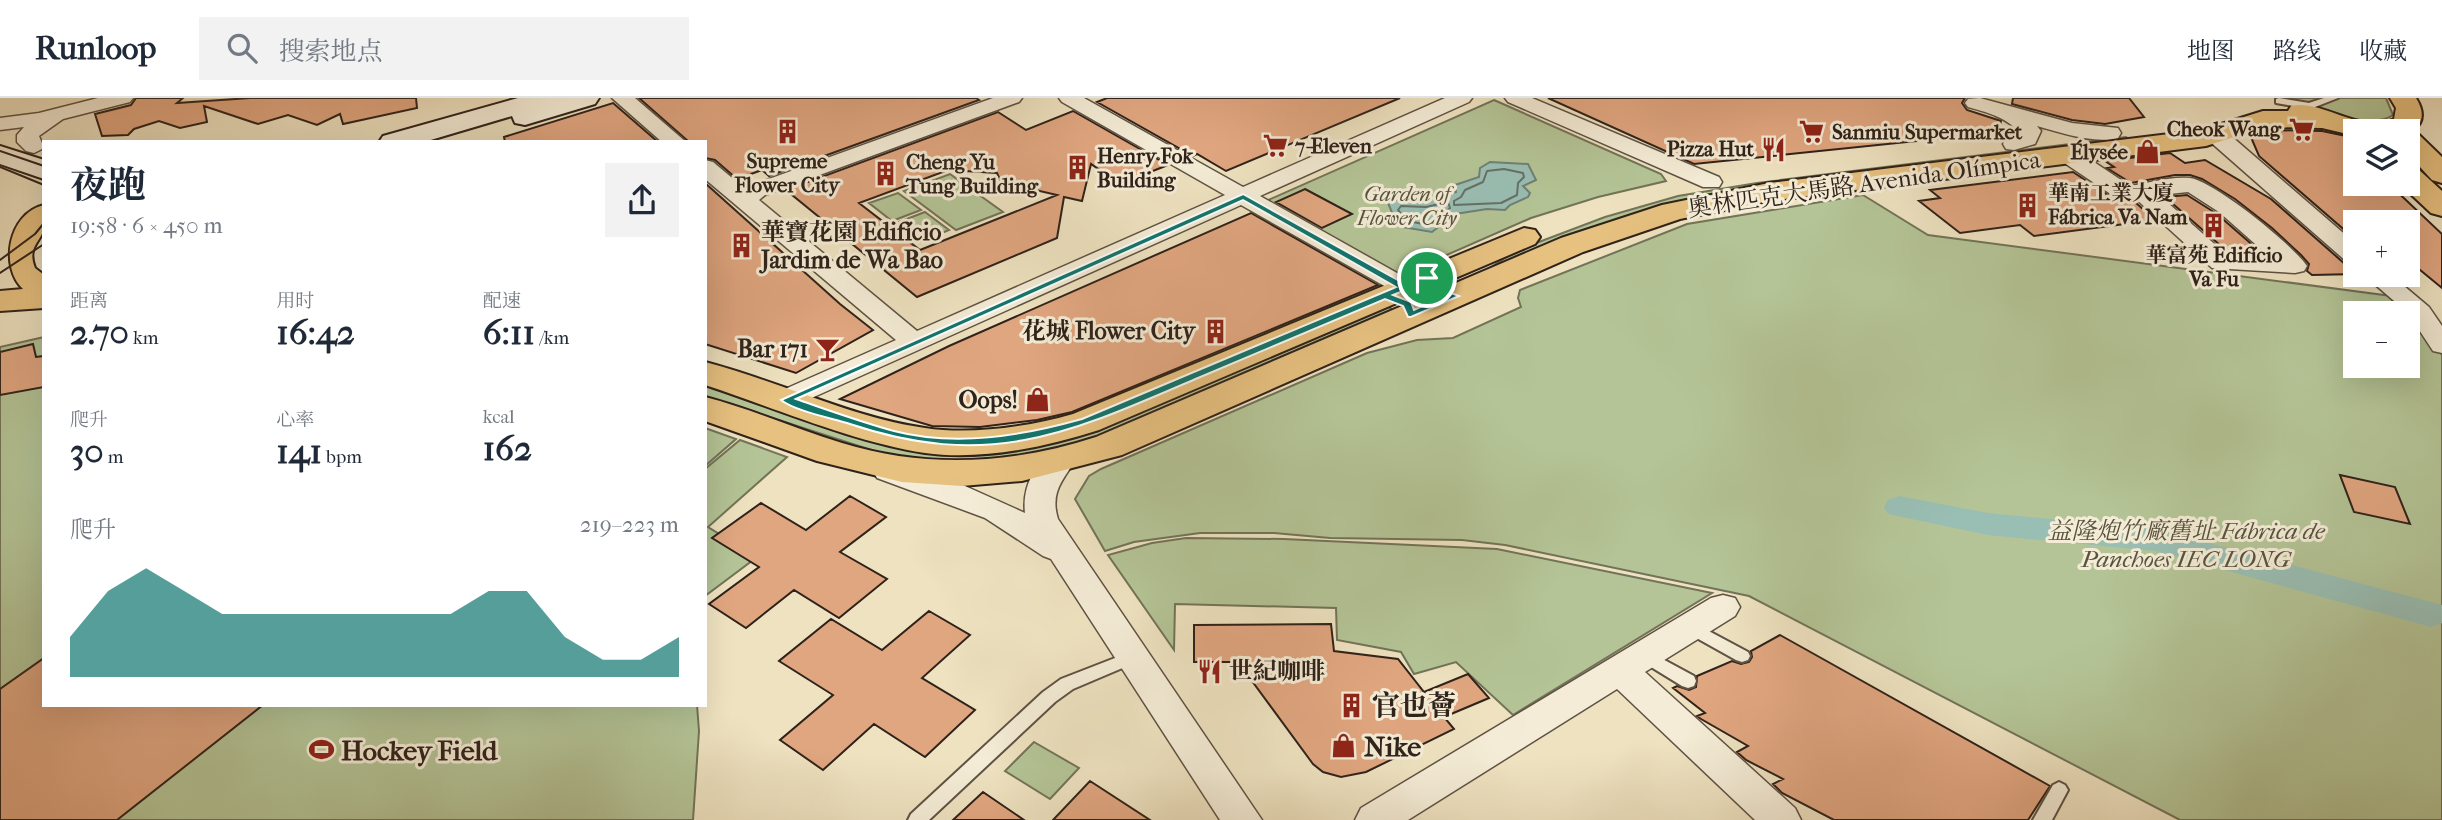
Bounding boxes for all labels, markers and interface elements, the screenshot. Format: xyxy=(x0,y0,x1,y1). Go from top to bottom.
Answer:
search box xyxy=(199,17,689,80)
text: Runloop xyxy=(35,29,157,68)
icon: search xyxy=(223,29,261,67)
text: 搜索地点 xyxy=(279,36,383,67)
text: 地图 xyxy=(2187,37,2235,65)
text: 路线 xyxy=(2273,37,2321,65)
text: 收藏 xyxy=(2359,37,2407,65)
supermarket icon: Cheok Wang xyxy=(2287,115,2315,143)
place label: Cheok Wang xyxy=(2167,117,2282,141)
building icon: Supreme Flower City xyxy=(773,118,801,146)
supermarket icon: Sanmiu Supermarket xyxy=(1798,118,1826,146)
map controls xyxy=(2343,119,2420,378)
button: layers xyxy=(2343,119,2420,196)
place label: Sanmiu Supermarket xyxy=(1832,120,2023,144)
supermarket icon: 7-Eleven xyxy=(1261,132,1289,160)
place label: 7-Eleven xyxy=(1294,134,1373,158)
restaurant icon: Pizza Hut xyxy=(1760,135,1788,163)
place label: Pizza Hut xyxy=(1667,137,1754,161)
shop icon: Élysée xyxy=(2134,138,2162,166)
place label: Élysée xyxy=(2070,139,2129,164)
place label: Henry Fok Building xyxy=(1097,144,1194,192)
street label: 奧林匹克大馬路 Avenida Olímpica xyxy=(1686,145,2043,223)
place label: Supreme Flower City xyxy=(733,149,841,197)
place label: Cheng Yu Tung Building xyxy=(905,150,1039,198)
building icon: Henry Fok Building xyxy=(1063,154,1091,182)
building icon: Cheng Yu Tung Building xyxy=(872,160,900,188)
text: 夜跑 xyxy=(70,163,146,208)
button: share xyxy=(605,163,679,237)
place label: 華南工業大廈 Fábrica Va Nam xyxy=(2047,181,2188,229)
park label: Garden of Flower City xyxy=(1356,182,1458,230)
building icon: 華南工業大廈 Fábrica Va Nam xyxy=(2014,191,2042,219)
button: + xyxy=(2343,210,2420,287)
text: 19:58 · 6 × 450 m xyxy=(70,212,223,239)
building icon: 華富苑 Edifício Va Fu xyxy=(2200,212,2228,240)
place label: 華寶花園 Edifício Jardim de Wa Bao xyxy=(759,218,943,274)
building icon: 華寶花園 Edifício Jardim de Wa Bao xyxy=(727,232,755,260)
place label: 華富苑 Edifício Va Fu xyxy=(2146,243,2283,291)
pin xyxy=(1397,248,1457,308)
icon: arrive xyxy=(1408,259,1446,297)
text: 距离 xyxy=(70,290,108,312)
text: 用时 xyxy=(276,290,314,312)
text: 配速 xyxy=(483,290,521,312)
button: − xyxy=(2343,301,2420,378)
text: 2.70 xyxy=(70,312,129,353)
text: 16:42 xyxy=(276,312,355,353)
text: 6:11 xyxy=(483,312,535,353)
place label: 花城 Flower City xyxy=(1022,317,1196,345)
building icon: 花城 Flower City xyxy=(1201,317,1229,345)
text: km xyxy=(129,327,159,349)
text: /km xyxy=(535,327,569,349)
place label: Bar 171 xyxy=(737,335,808,363)
bar icon: Bar 171 xyxy=(814,335,842,363)
place label: Oops! xyxy=(959,386,1018,414)
shop icon: Oops! xyxy=(1024,386,1052,414)
text: kcal xyxy=(483,406,515,428)
text: 爬升 xyxy=(70,409,108,431)
text: 心率 xyxy=(276,409,314,431)
text: 162 xyxy=(483,428,532,469)
text: 30 xyxy=(70,431,104,472)
text: 141 xyxy=(276,431,322,472)
text: m xyxy=(104,446,124,468)
text: bpm xyxy=(322,446,362,468)
text: 219–223 m xyxy=(580,511,679,538)
text: 爬升 xyxy=(70,516,116,543)
park label: 益隆炮竹廠舊址 Fábrica de Panchoes IEC LONG xyxy=(2047,517,2326,573)
restaurant icon: 世紀咖啡 xyxy=(1195,657,1223,685)
place label: 世紀咖啡 xyxy=(1229,657,1325,685)
place label: 官也薈 xyxy=(1372,689,1456,722)
building icon: 官也薈 xyxy=(1338,691,1366,719)
place label: Nike xyxy=(1364,730,1421,763)
shop icon: Nike xyxy=(1330,732,1358,760)
place label: Hockey Field xyxy=(341,734,498,767)
sports icon: Hockey Field xyxy=(307,736,335,764)

